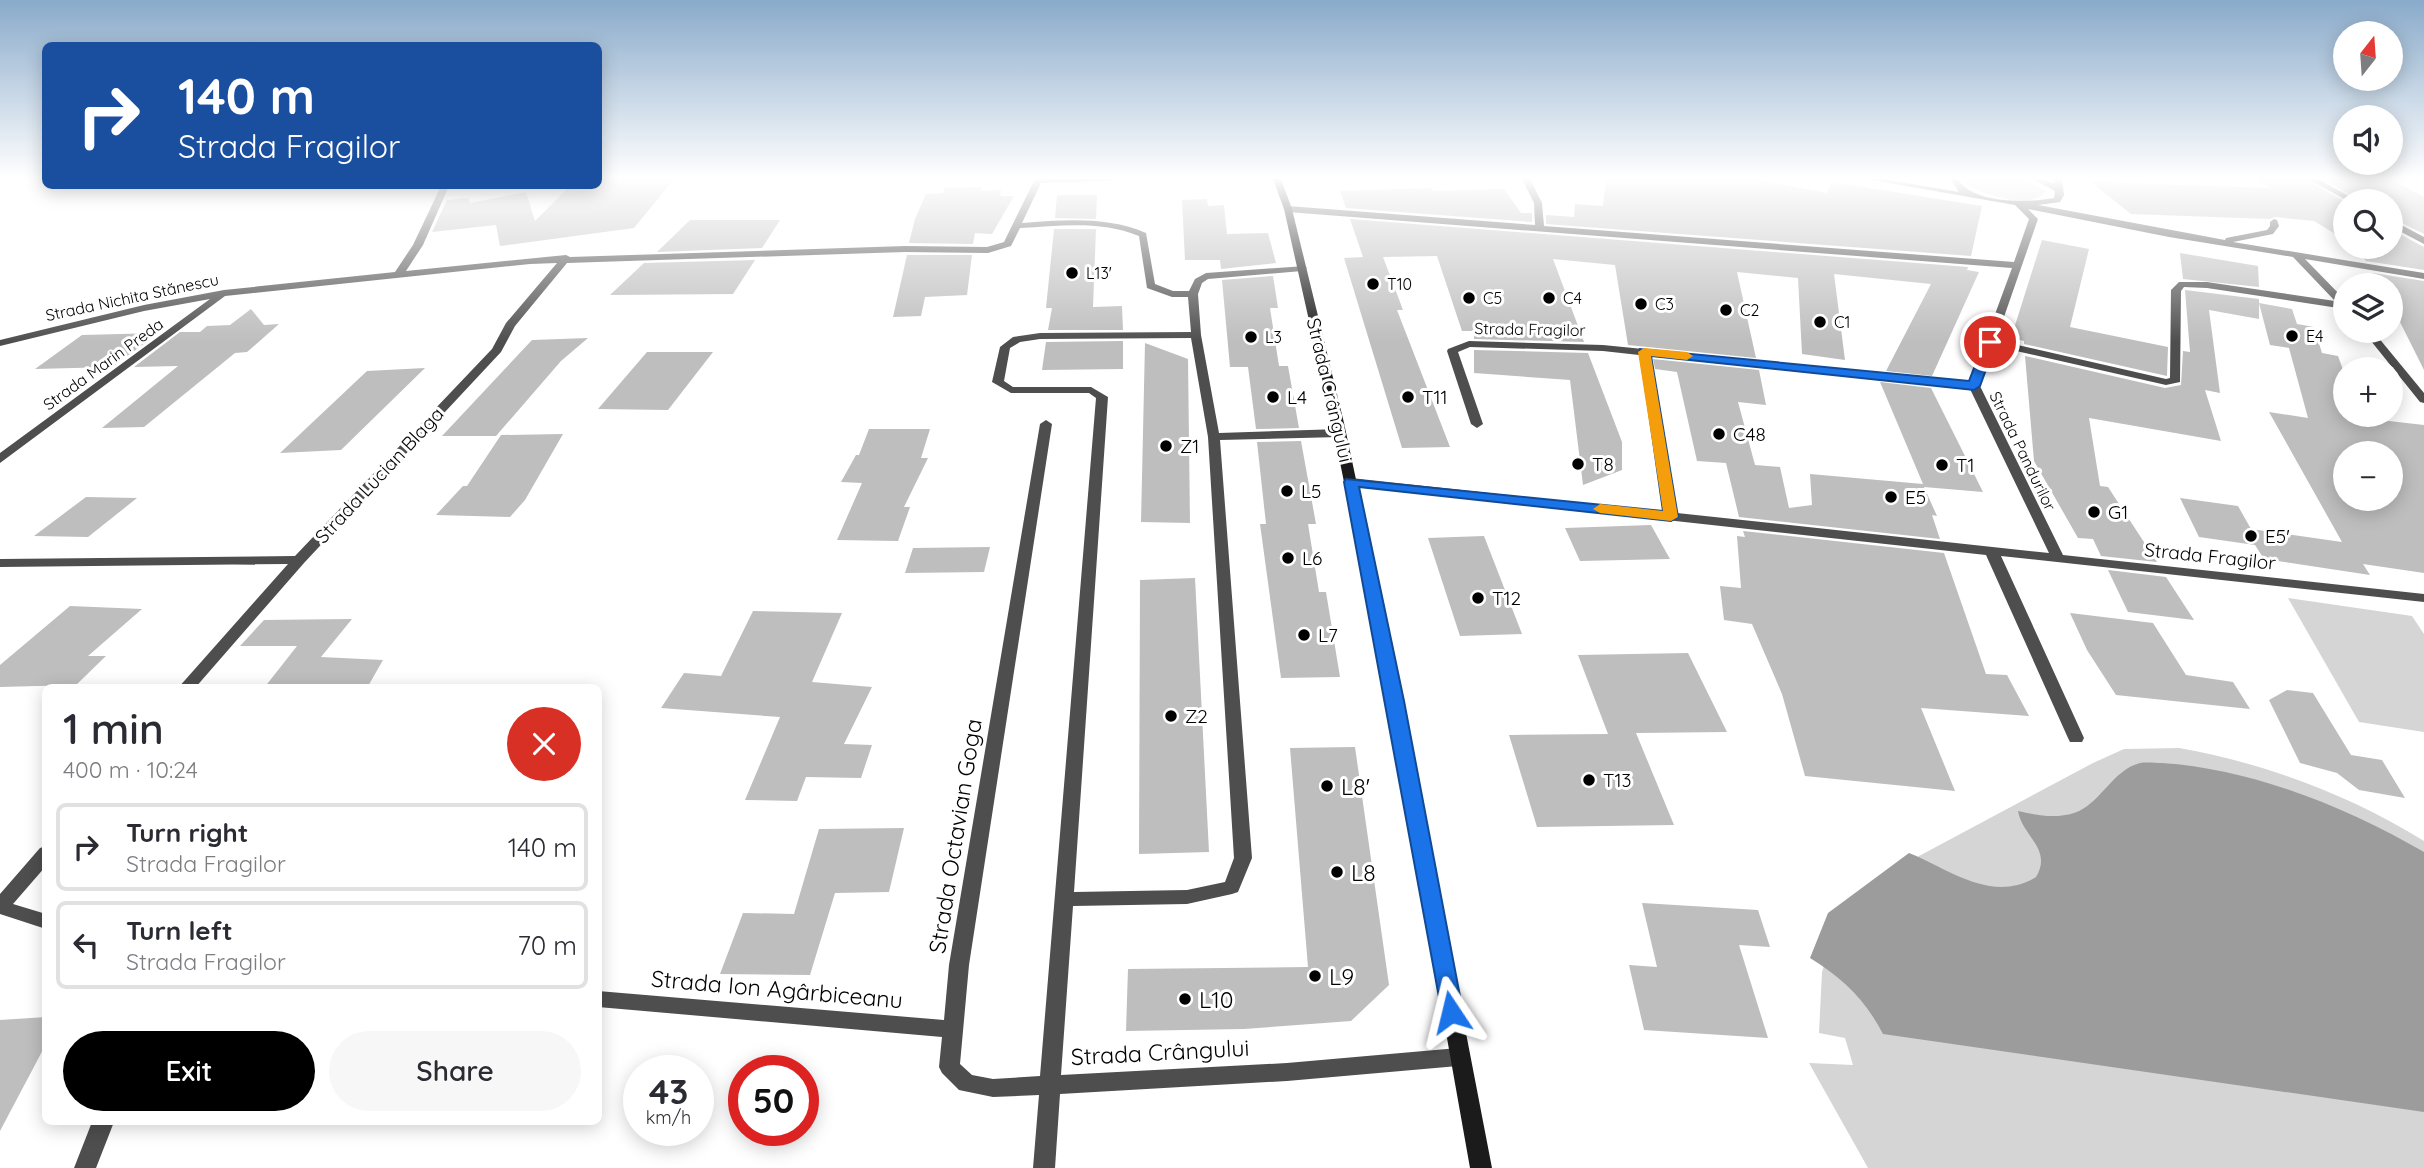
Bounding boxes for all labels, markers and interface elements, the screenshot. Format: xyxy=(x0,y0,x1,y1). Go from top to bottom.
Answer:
north arrow xyxy=(2333,21,2403,91)
map controls xyxy=(2333,21,2403,511)
text: 140 m xyxy=(178,65,315,126)
icon: right xyxy=(63,70,154,161)
button: sound xyxy=(2333,105,2403,175)
text: Strada Fragilor xyxy=(178,126,400,166)
button: search xyxy=(2333,189,2403,259)
place label: L13' xyxy=(1086,263,1112,283)
marker: L13' xyxy=(1064,265,1080,281)
street label: Strada Nichita Stănescu xyxy=(44,269,220,325)
button: layers xyxy=(2333,273,2403,343)
place label: T10 xyxy=(1387,274,1412,294)
marker: T10 xyxy=(1365,276,1381,292)
place label: C5 xyxy=(1483,288,1502,308)
place label: C4 xyxy=(1563,288,1582,308)
marker: C5 xyxy=(1461,290,1477,306)
marker: C4 xyxy=(1541,290,1557,306)
place label: C3 xyxy=(1655,294,1674,314)
marker: C3 xyxy=(1633,296,1649,312)
place label: C2 xyxy=(1740,300,1759,320)
marker: C2 xyxy=(1718,302,1734,318)
place label: C1 xyxy=(1834,312,1850,332)
pin xyxy=(1960,312,2020,372)
street label: Strada Marin Preda xyxy=(39,314,167,414)
marker: C1 xyxy=(1812,314,1828,330)
street label: Strada Crângului xyxy=(1302,315,1358,465)
street label: Strada Fragilor xyxy=(1474,318,1586,340)
icon: arrive xyxy=(1971,323,2009,361)
place label: E4 xyxy=(2306,326,2324,346)
place label: L3 xyxy=(1265,327,1282,347)
marker: E4 xyxy=(2284,328,2300,344)
marker: L3 xyxy=(1243,329,1259,345)
button: + xyxy=(2333,357,2403,427)
place label: L4 xyxy=(1287,385,1307,409)
place label: T11 xyxy=(1422,385,1448,409)
street label: Strada Pandurilor xyxy=(1985,388,2061,514)
marker: L4 xyxy=(1265,389,1281,405)
marker: T11 xyxy=(1400,389,1416,405)
street label: Strada Lucian Blaga xyxy=(310,402,448,548)
place label: C48 xyxy=(1733,422,1766,446)
marker: C48 xyxy=(1711,426,1727,442)
place label: Z1 xyxy=(1180,434,1199,458)
marker: Z1 xyxy=(1158,438,1174,454)
button: − xyxy=(2333,441,2403,511)
place label: T8 xyxy=(1592,452,1614,476)
place label: T1 xyxy=(1956,453,1975,477)
marker: T8 xyxy=(1570,456,1586,472)
marker: T1 xyxy=(1934,457,1950,473)
place label: L5 xyxy=(1301,479,1321,503)
marker: L5 xyxy=(1279,483,1295,499)
place label: E5 xyxy=(1905,485,1926,509)
marker: E5 xyxy=(1883,489,1899,505)
place label: G1 xyxy=(2108,500,2128,524)
marker: G1 xyxy=(2086,504,2102,520)
place label: E5' xyxy=(2265,524,2290,548)
marker: E5' xyxy=(2243,528,2259,544)
street label: Strada Fragilor xyxy=(2143,537,2278,575)
place label: L6 xyxy=(1302,546,1322,570)
marker: L6 xyxy=(1280,550,1296,566)
place label: T12 xyxy=(1492,586,1521,610)
marker: T12 xyxy=(1470,590,1486,606)
place label: L7 xyxy=(1318,623,1338,647)
marker: L7 xyxy=(1296,627,1312,643)
text: 1 min xyxy=(63,702,164,755)
place label: Z2 xyxy=(1185,704,1208,728)
button: close xyxy=(507,707,581,781)
marker: Z2 xyxy=(1163,708,1179,724)
street label: Strada Octavian Goga xyxy=(922,717,988,955)
text: 400 m · 10:24 xyxy=(63,755,198,784)
place label: T13 xyxy=(1603,768,1631,792)
place label: L8' xyxy=(1341,772,1370,801)
marker: T13 xyxy=(1581,772,1597,788)
marker: L8' xyxy=(1319,778,1335,794)
text: Turn right xyxy=(126,816,248,849)
icon: right xyxy=(67,828,105,866)
text: 140 m xyxy=(508,831,577,864)
text: Strada Fragilor xyxy=(126,849,286,878)
place label: L8 xyxy=(1351,858,1376,887)
marker: L8 xyxy=(1329,864,1345,880)
text: Turn left xyxy=(126,914,233,947)
icon: left xyxy=(67,926,105,964)
text: 70 m xyxy=(517,929,577,962)
text: Strada Fragilor xyxy=(126,947,286,976)
place label: L9 xyxy=(1329,962,1354,991)
street label: Strada Ion Agârbiceanu xyxy=(650,964,904,1014)
marker: L9 xyxy=(1307,968,1323,984)
position arrow xyxy=(1414,975,1488,1049)
place label: L10 xyxy=(1199,985,1233,1014)
marker: L10 xyxy=(1177,991,1193,1007)
button: Exit xyxy=(63,1031,315,1111)
button: Share xyxy=(329,1031,581,1111)
street label: Strada Crângului xyxy=(1070,1033,1250,1071)
speed limit sign: 50 xyxy=(728,1055,819,1146)
text: 43 xyxy=(649,1069,688,1113)
text: km/h xyxy=(646,1106,691,1129)

